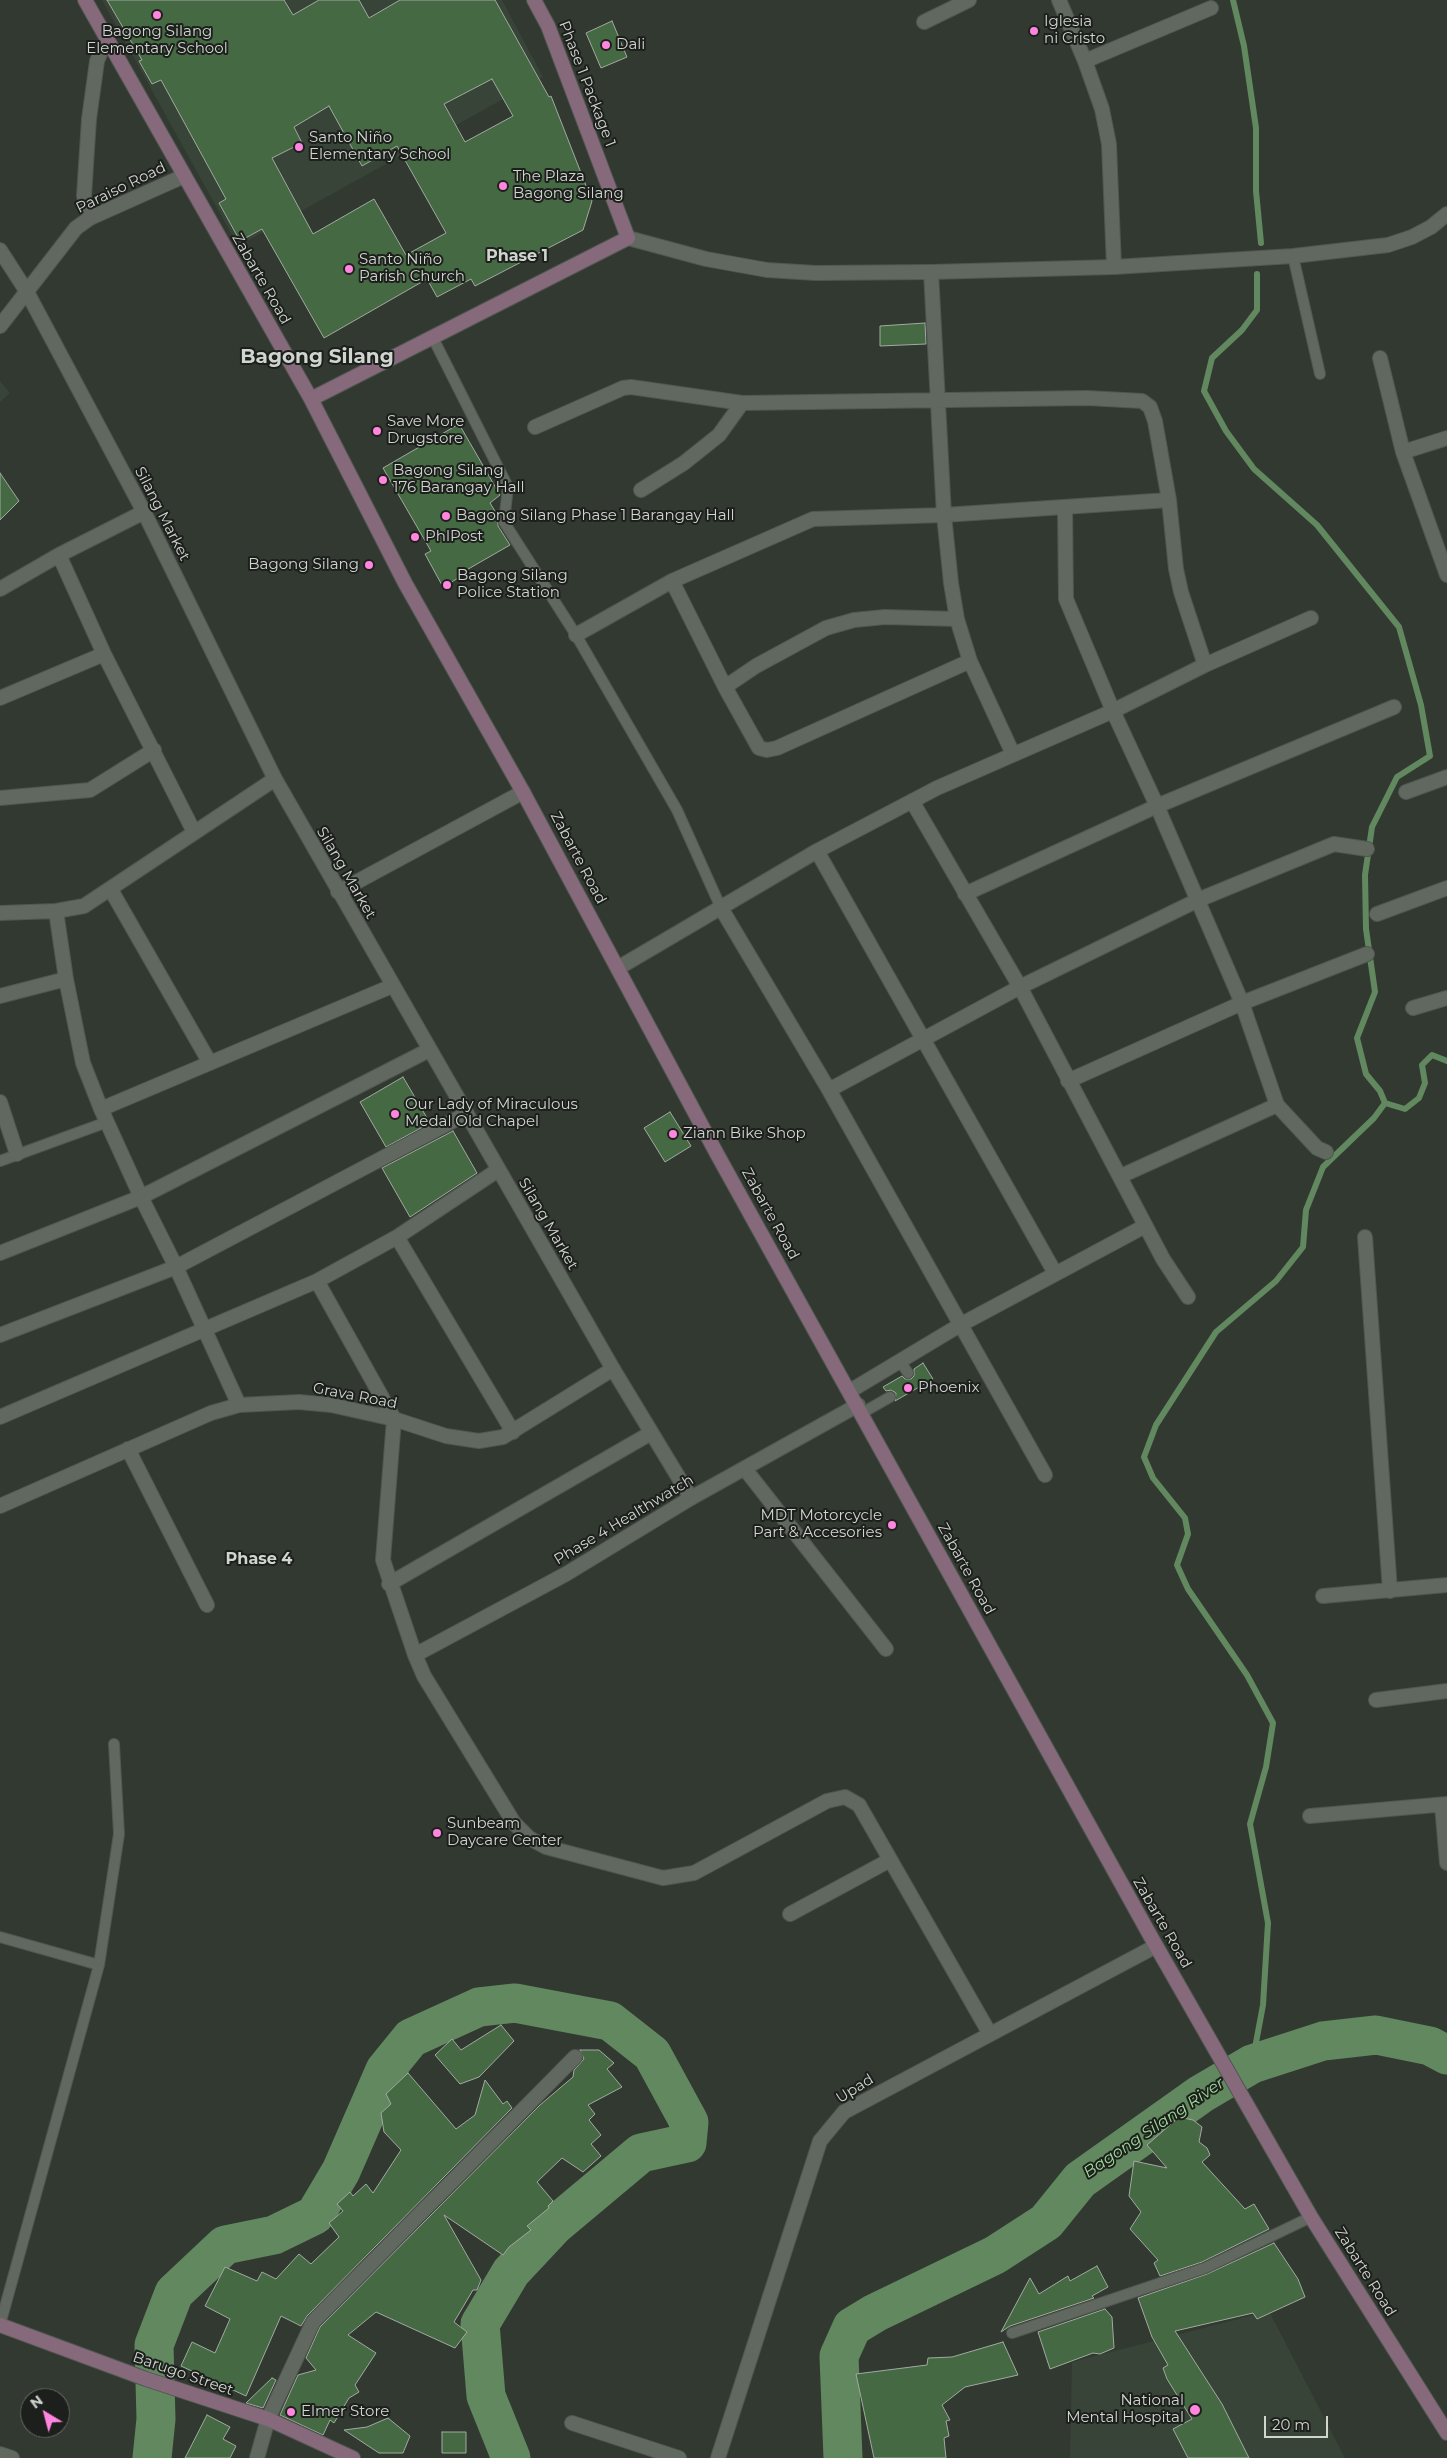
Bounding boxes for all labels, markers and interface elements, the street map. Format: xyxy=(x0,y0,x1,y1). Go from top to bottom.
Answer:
marker: Bagong Silang Elementary School xyxy=(151,9,163,21)
place label: Iglesia ni Cristo xyxy=(1044,13,1105,48)
street label: Phase 1 Package 1 xyxy=(555,18,619,150)
place label: Bagong Silang Elementary School xyxy=(86,23,228,58)
marker: Iglesia ni Cristo xyxy=(1028,25,1040,37)
place label: Dali xyxy=(616,36,645,54)
marker: Dali xyxy=(600,39,612,51)
place label: Santo Niño Elementary School xyxy=(309,129,450,164)
marker: Santo Niño Elementary School xyxy=(293,141,305,153)
street label: Paraiso Road xyxy=(73,159,169,217)
place label: The Plaza Bagong Silang xyxy=(513,168,624,203)
marker: The Plaza Bagong Silang xyxy=(497,180,509,192)
street label: Zabarte Road xyxy=(228,230,294,328)
district label: Phase 1 xyxy=(486,246,548,266)
place label: Santo Niño Parish Church xyxy=(359,251,465,286)
marker: Santo Niño Parish Church xyxy=(343,263,355,275)
district label: Bagong Silang xyxy=(240,345,394,369)
place label: Save More Drugstore xyxy=(387,413,464,448)
marker: Save More Drugstore xyxy=(371,425,383,437)
place label: Bagong Silang 176 Barangay Hall xyxy=(393,462,525,497)
street label: Silang Market xyxy=(131,464,193,564)
marker: Bagong Silang 176 Barangay Hall xyxy=(377,474,389,486)
place label: Bagong Silang Phase 1 Barangay Hall xyxy=(456,507,735,525)
marker: Bagong Silang Phase 1 Barangay Hall xyxy=(440,510,452,522)
place label: PhlPost xyxy=(425,528,483,546)
marker: PhlPost xyxy=(409,531,421,543)
place label: Bagong Silang xyxy=(248,556,359,574)
marker: Bagong Silang xyxy=(363,559,375,571)
place label: Bagong Silang Police Station xyxy=(457,567,568,602)
marker: Bagong Silang Police Station xyxy=(441,579,453,591)
street label: Zabarte Road xyxy=(546,809,610,907)
street label: Silang Market xyxy=(312,824,380,922)
place label: Our Lady of Miraculous Medal Old Chapel xyxy=(405,1096,578,1131)
marker: Our Lady of Miraculous Medal Old Chapel xyxy=(389,1108,401,1120)
place label: Ziann Bike Shop xyxy=(683,1125,806,1143)
marker: Ziann Bike Shop xyxy=(667,1128,679,1140)
street label: Zabarte Road xyxy=(737,1165,803,1263)
street label: Silang Market xyxy=(514,1175,582,1273)
street label: Grava Road xyxy=(311,1379,399,1413)
place label: Phoenix xyxy=(918,1379,980,1397)
marker: Phoenix xyxy=(902,1382,914,1394)
street label: Phase 4 Healthwatch xyxy=(551,1471,697,1569)
place label: MDT Motorcycle Part & Accesories xyxy=(753,1507,882,1542)
marker: MDT Motorcycle Part & Accesories xyxy=(886,1519,898,1531)
street label: Zabarte Road xyxy=(933,1520,999,1618)
district label: Phase 4 xyxy=(226,1549,292,1569)
place label: Sunbeam Daycare Center xyxy=(447,1815,562,1850)
marker: Sunbeam Daycare Center xyxy=(431,1827,443,1839)
street label: Zabarte Road xyxy=(1129,1874,1195,1972)
street label: Upad xyxy=(833,2070,877,2108)
water label: Bagong Silang River xyxy=(1080,2074,1228,2182)
street label: Zabarte Road xyxy=(1330,2224,1400,2320)
street label: Barugo Street xyxy=(130,2348,236,2400)
north arrow xyxy=(20,2388,70,2438)
text: N xyxy=(27,2391,47,2412)
place label: National Mental Hospital xyxy=(1066,2392,1184,2427)
place label: Elmer Store xyxy=(301,2403,389,2421)
marker: National Mental Hospital xyxy=(1188,2403,1202,2417)
marker: Elmer Store xyxy=(285,2406,297,2418)
scale bar xyxy=(1267,2406,1331,2438)
text: 20 m xyxy=(1272,2415,1310,2434)

